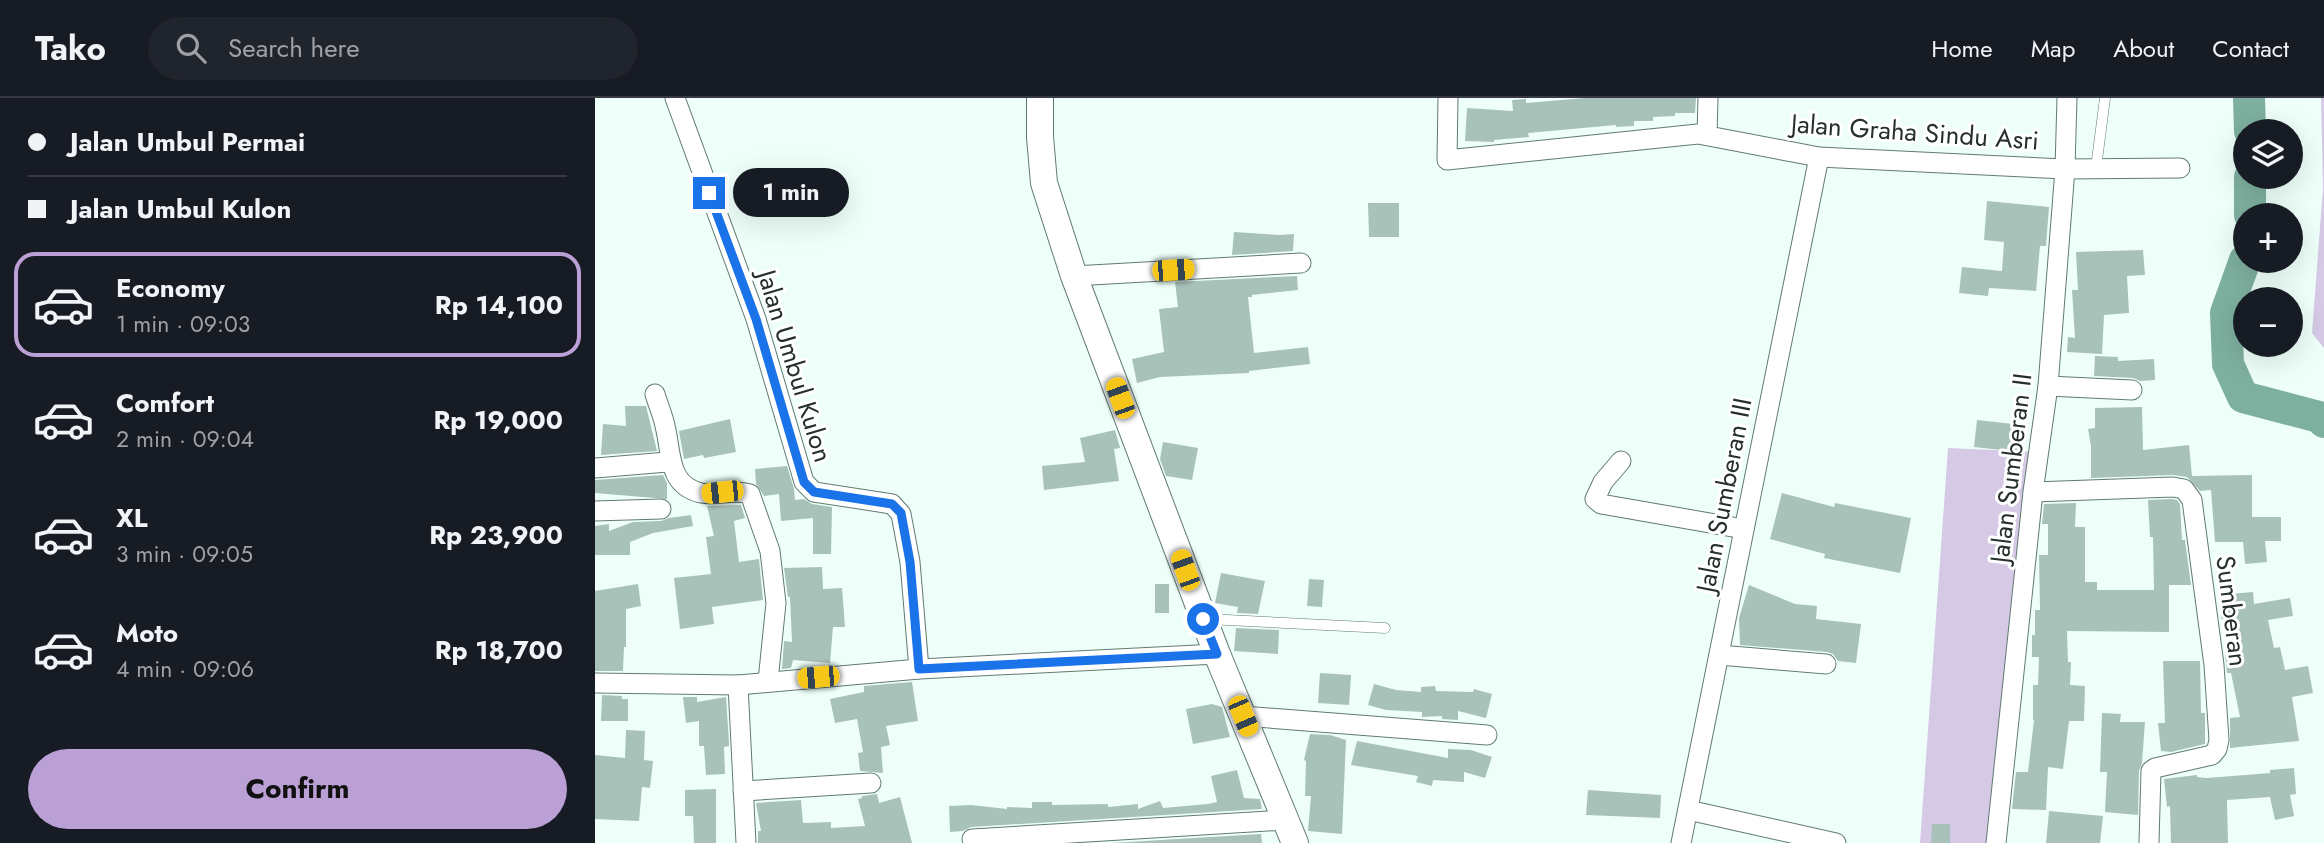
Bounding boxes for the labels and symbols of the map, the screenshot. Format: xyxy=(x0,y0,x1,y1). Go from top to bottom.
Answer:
street label: Jalan Graha Sindu Asri xyxy=(1787,104,2040,160)
callout: 1 min xyxy=(733,168,849,217)
route end xyxy=(693,177,725,209)
car xyxy=(1152,258,1195,282)
street label: Jalan Umbul Kulon xyxy=(747,262,842,467)
street label: Jalan Sumberan II xyxy=(1980,371,2041,568)
car xyxy=(1103,375,1138,421)
street label: Jalan Sumberan III xyxy=(1686,395,1761,598)
car xyxy=(701,479,744,505)
car xyxy=(1168,547,1203,593)
street label: Sumberan xyxy=(2206,553,2258,669)
route start xyxy=(1187,603,1219,635)
car xyxy=(797,665,840,689)
car xyxy=(1226,693,1261,739)

